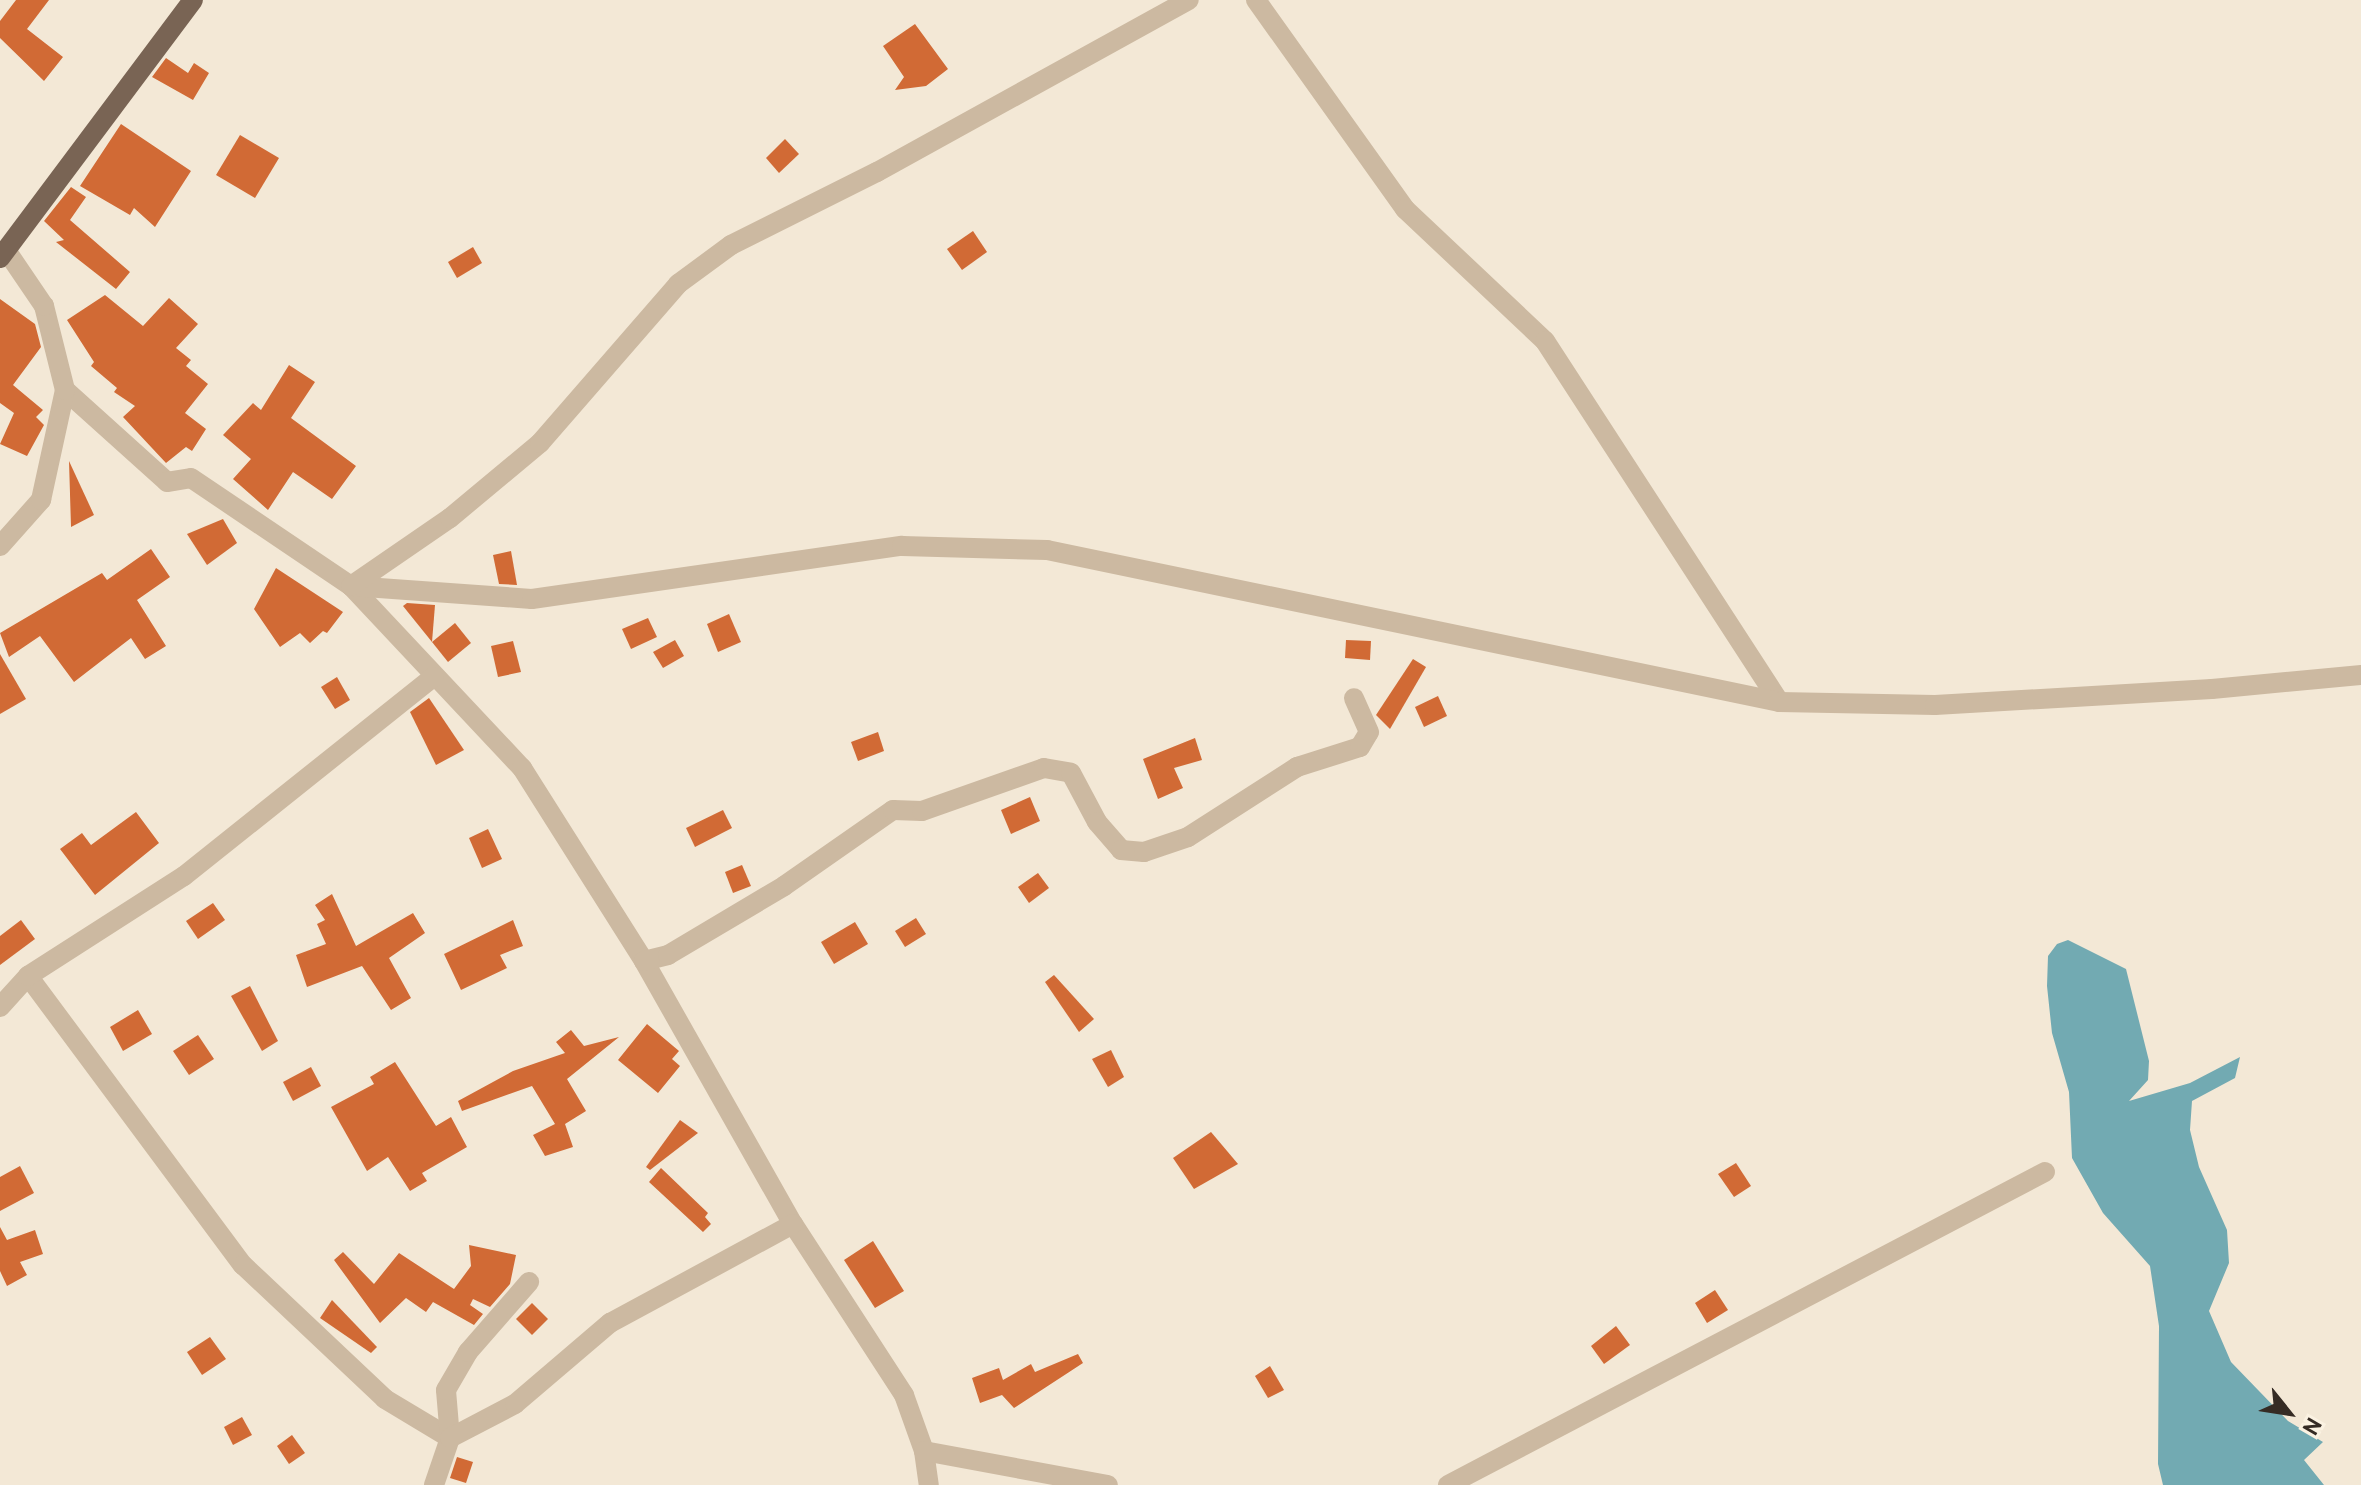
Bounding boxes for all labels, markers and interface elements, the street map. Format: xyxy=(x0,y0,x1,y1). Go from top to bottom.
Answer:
north arrow xyxy=(2249,1373,2329,1453)
text: N xyxy=(2295,1412,2326,1439)

